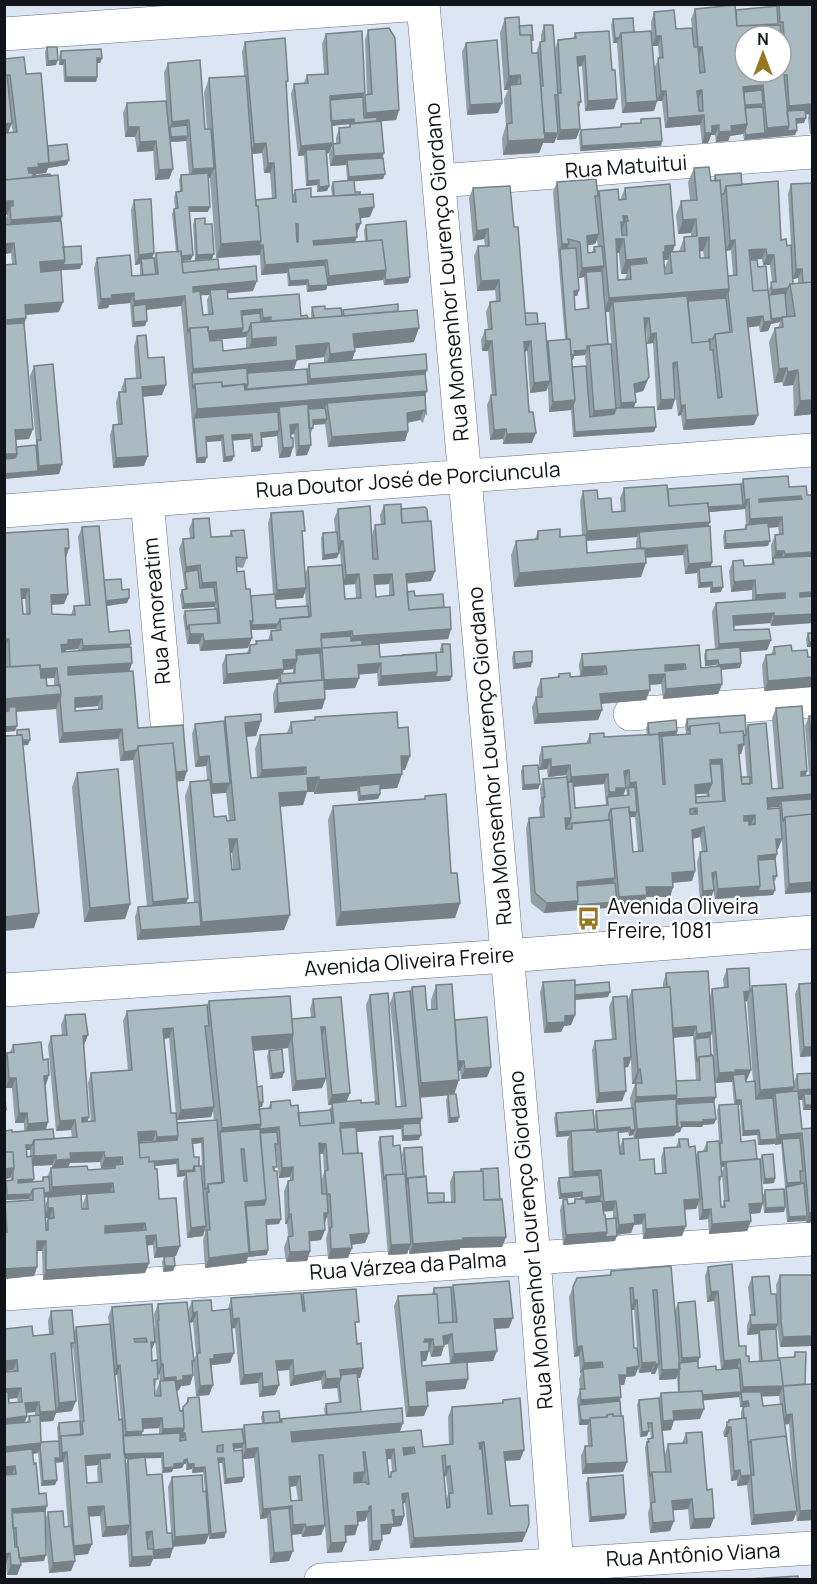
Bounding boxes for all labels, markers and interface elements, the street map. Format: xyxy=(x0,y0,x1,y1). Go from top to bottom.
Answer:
north arrow xyxy=(733,24,793,84)
text: N xyxy=(757,28,769,50)
street label: Rua Monsenhor Lourenço Giordano xyxy=(417,102,475,443)
street label: Rua Matuitui xyxy=(564,148,688,184)
street label: Rua Doutor José de Porciuncula xyxy=(255,454,561,504)
street label: Rua Amoreatim xyxy=(136,537,176,686)
street label: Rua Monsenhor Lourenço Giordano xyxy=(460,586,518,927)
place label: Avenida Oliveira Freire, 1081 xyxy=(607,892,759,944)
bus stop icon: Avenida Oliveira Freire, 1081 xyxy=(576,906,602,932)
street label: Avenida Oliveira Freire xyxy=(303,940,515,982)
street label: Rua Monsenhor Lourenço Giordano xyxy=(501,1070,559,1411)
street label: Rua Várzea da Palma xyxy=(309,1244,507,1286)
street label: Rua Antônio Viana xyxy=(605,1535,781,1573)

